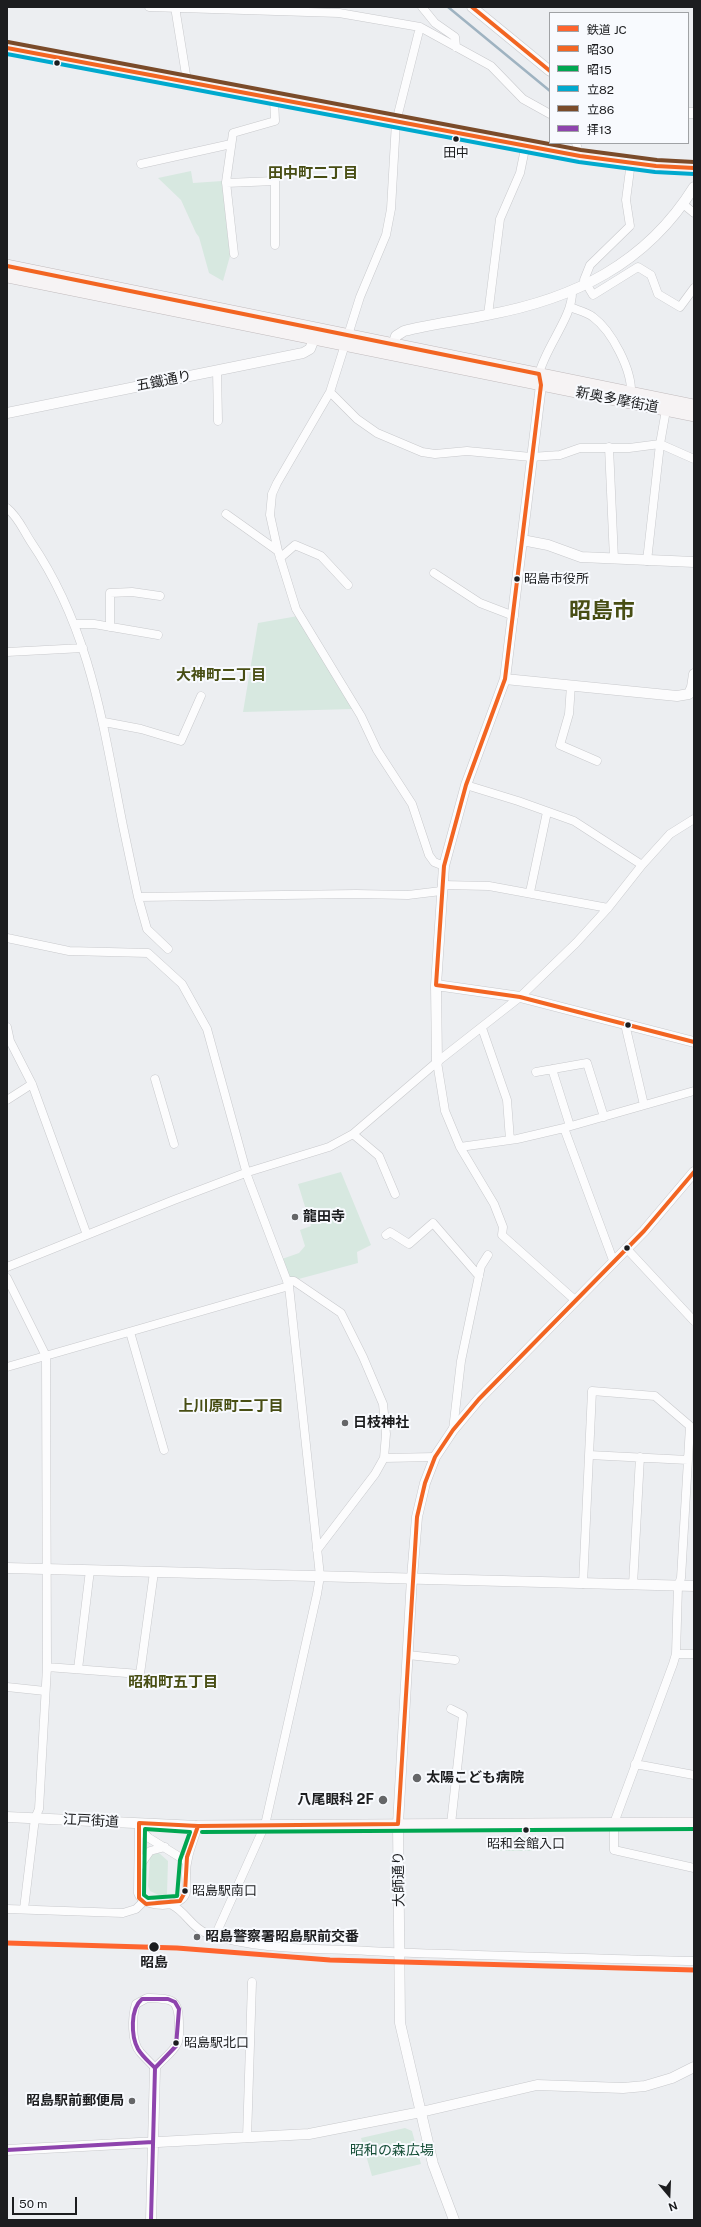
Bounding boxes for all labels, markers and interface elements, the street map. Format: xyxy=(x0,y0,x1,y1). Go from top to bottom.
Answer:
legend xyxy=(549,12,689,144)
text: 鉄道 JC xyxy=(587,23,627,37)
text: 昭30 xyxy=(587,43,614,57)
unlabelled marker xyxy=(52,58,62,68)
text: 昭15 xyxy=(587,63,612,77)
text: 立82 xyxy=(587,83,614,97)
text: 立86 xyxy=(587,103,614,117)
text: 拝13 xyxy=(587,123,611,137)
marker: 田中 xyxy=(451,134,461,144)
place label: 田中 xyxy=(443,145,469,161)
district label: 田中町二丁目 xyxy=(268,164,358,182)
street label: 五鐵通り xyxy=(135,367,193,395)
street label: 新奥多摩街道 xyxy=(574,384,660,416)
place label: 昭島市役所 xyxy=(524,571,589,587)
marker: 昭島市役所 xyxy=(512,574,522,584)
district label: 昭島市 xyxy=(569,598,635,624)
district label: 大神町二丁目 xyxy=(176,666,266,684)
unlabelled marker xyxy=(623,1020,633,1030)
place label: 龍田寺 xyxy=(303,1209,345,1225)
marker: 龍田寺 xyxy=(290,1212,300,1222)
unlabelled marker xyxy=(622,1243,632,1253)
district label: 上川原町二丁目 xyxy=(179,1397,283,1415)
place label: 日枝神社 xyxy=(353,1415,409,1431)
marker: 日枝神社 xyxy=(340,1418,350,1428)
district label: 昭和町五丁目 xyxy=(128,1673,218,1691)
place label: 太陽こども病院 xyxy=(426,1770,524,1786)
marker: 太陽こども病院 xyxy=(411,1772,423,1784)
place label: 八尾眼科 2F xyxy=(297,1792,374,1808)
marker: 八尾眼科 2F xyxy=(377,1794,389,1806)
street label: 江戸街道 xyxy=(63,1811,119,1831)
marker: 昭和会館入口 xyxy=(521,1825,531,1835)
place label: 昭和会館入口 xyxy=(487,1836,565,1852)
street label: 大師通り xyxy=(390,1851,408,1907)
place label: 昭島駅南口 xyxy=(192,1883,257,1899)
marker: 昭島駅南口 xyxy=(180,1886,190,1896)
place label: 昭島警察署昭島駅前交番 xyxy=(205,1929,359,1945)
marker: 昭島警察署昭島駅前交番 xyxy=(192,1932,202,1942)
marker: 昭島 xyxy=(147,1940,161,1954)
place label: 昭島 xyxy=(140,1955,168,1971)
place label: 昭島駅北口 xyxy=(184,2035,249,2051)
marker: 昭島駅北口 xyxy=(171,2038,181,2048)
place label: 昭島駅前郵便局 xyxy=(26,2093,124,2109)
marker: 昭島駅前郵便局 xyxy=(127,2096,137,2106)
park label: 昭和の森広場 xyxy=(350,2143,434,2159)
north arrow xyxy=(649,2175,689,2215)
scale bar xyxy=(14,2189,79,2215)
text: 50 m xyxy=(19,2197,47,2211)
text: N xyxy=(667,2199,679,2213)

